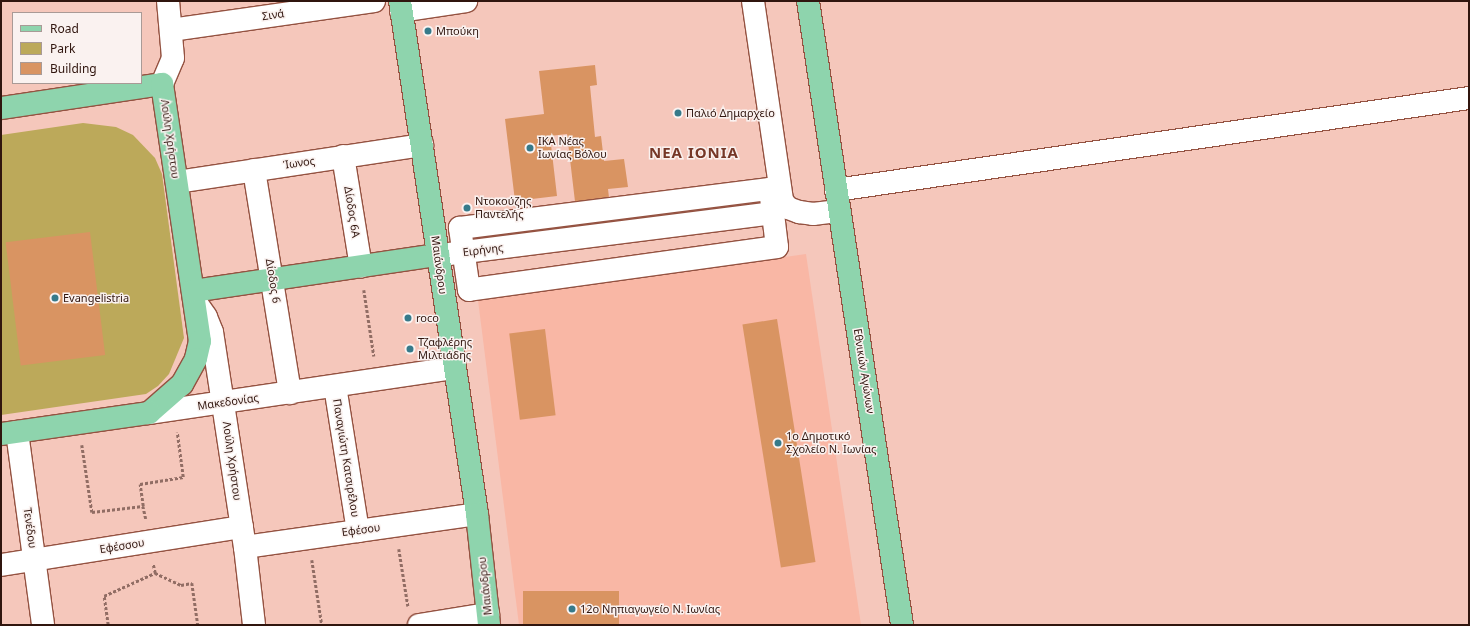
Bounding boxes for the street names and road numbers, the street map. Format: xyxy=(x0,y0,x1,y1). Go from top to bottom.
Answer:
street label: Σινά xyxy=(261,7,285,23)
street label: Λούλη Χρήστου xyxy=(158,99,182,179)
street label: Ίωνος xyxy=(282,154,316,172)
street label: Δίοδος 6Α xyxy=(341,185,363,239)
street label: Μαιάνδρου xyxy=(428,235,450,295)
street label: Ειρήνης xyxy=(462,241,504,259)
street label: Δίοδος 6 xyxy=(263,258,283,304)
street label: Εθνικών Αγώνων xyxy=(851,328,877,414)
street label: Μακεδονίας xyxy=(196,391,260,413)
street label: Παναγιώτη Κατσιρέλου xyxy=(330,398,362,518)
street label: Λούλη Χρήστου xyxy=(220,421,244,501)
street label: Τενέδου xyxy=(21,507,39,549)
street label: Εφέσου xyxy=(341,521,381,539)
street label: Εφέσσου xyxy=(99,536,145,556)
street label: Μαιάνδρου xyxy=(475,556,495,616)

